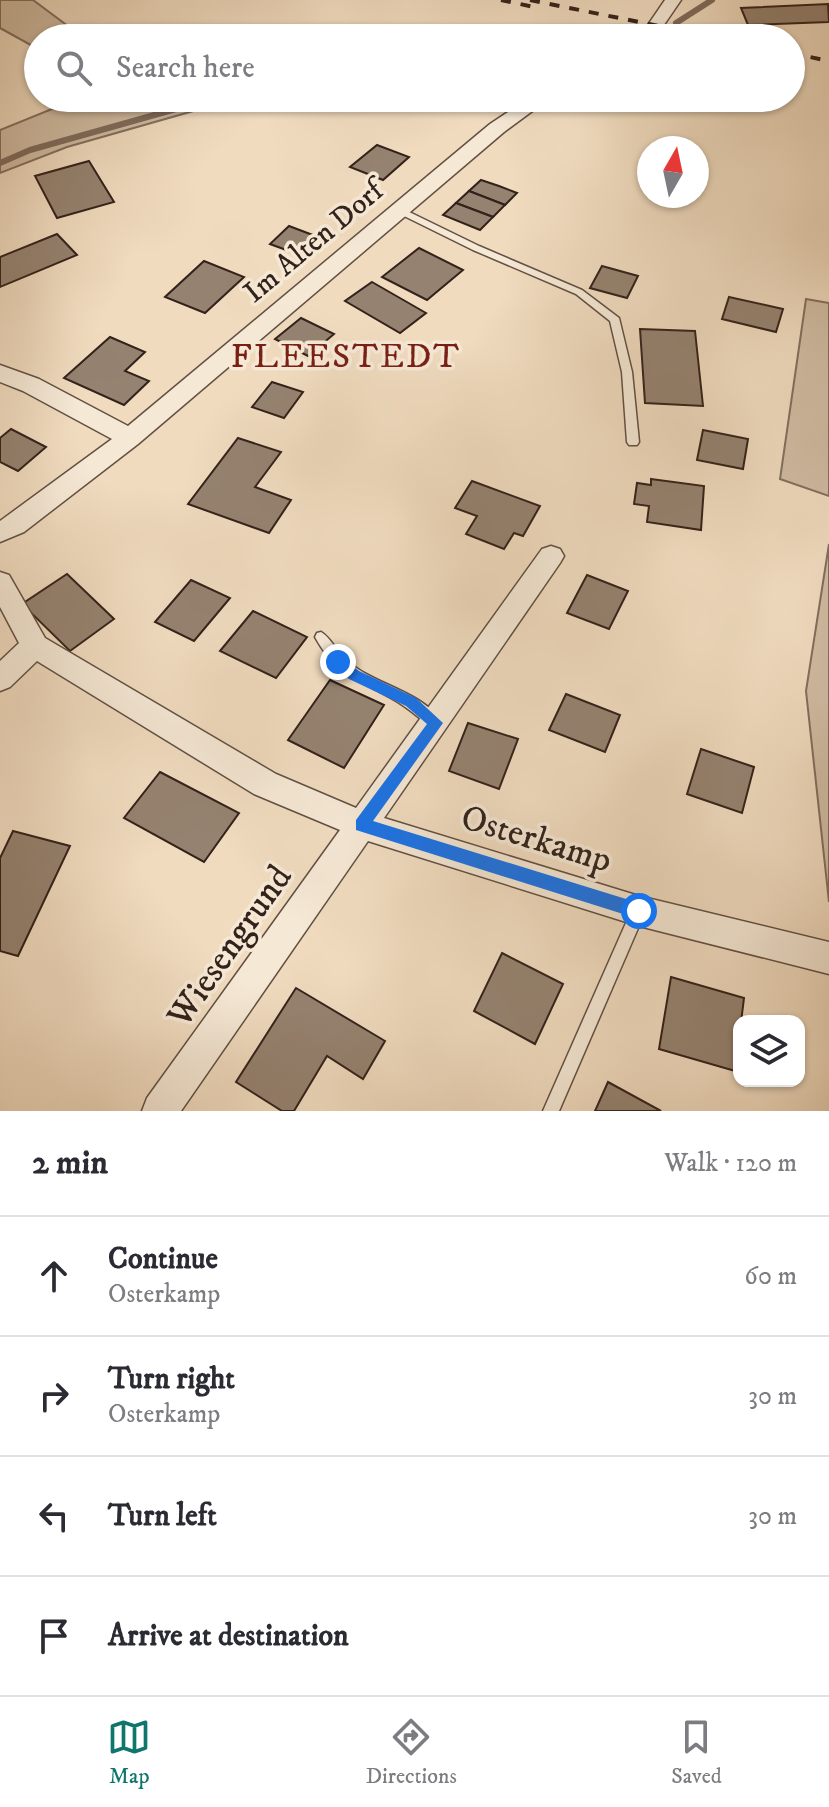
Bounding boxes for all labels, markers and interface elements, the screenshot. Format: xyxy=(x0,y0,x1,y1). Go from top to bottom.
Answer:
search box xyxy=(24,24,805,112)
icon: search xyxy=(52,46,96,90)
text: Search here xyxy=(116,50,255,87)
north arrow xyxy=(637,136,709,208)
street label: Im Alten Dorf xyxy=(237,170,395,311)
district label: FLEESTEDT xyxy=(231,336,461,378)
route end xyxy=(320,644,356,680)
street label: Osterkamp xyxy=(455,795,617,884)
street label: Wiesengrund xyxy=(157,857,302,1037)
route start xyxy=(621,893,657,929)
map controls xyxy=(733,1015,805,1087)
button: layers xyxy=(733,1015,805,1087)
text: 2 min xyxy=(32,1142,108,1184)
text: Walk · 120 m xyxy=(664,1147,797,1180)
text: Continue xyxy=(108,1241,218,1278)
icon: ahead xyxy=(32,1254,76,1298)
text: 60 m xyxy=(744,1260,797,1293)
text: Osterkamp xyxy=(108,1278,220,1311)
text: Turn right xyxy=(108,1361,235,1398)
icon: right xyxy=(32,1374,76,1418)
text: 30 m xyxy=(748,1380,797,1413)
text: Osterkamp xyxy=(108,1398,220,1431)
icon: left xyxy=(32,1494,76,1538)
text: Turn left xyxy=(108,1498,217,1535)
text: 30 m xyxy=(748,1500,797,1533)
icon: arrive xyxy=(32,1614,76,1658)
text: Arrive at destination xyxy=(108,1618,349,1655)
tab: Map xyxy=(107,1715,151,1790)
tab: Directions xyxy=(366,1715,457,1790)
tab: Saved xyxy=(671,1715,722,1790)

